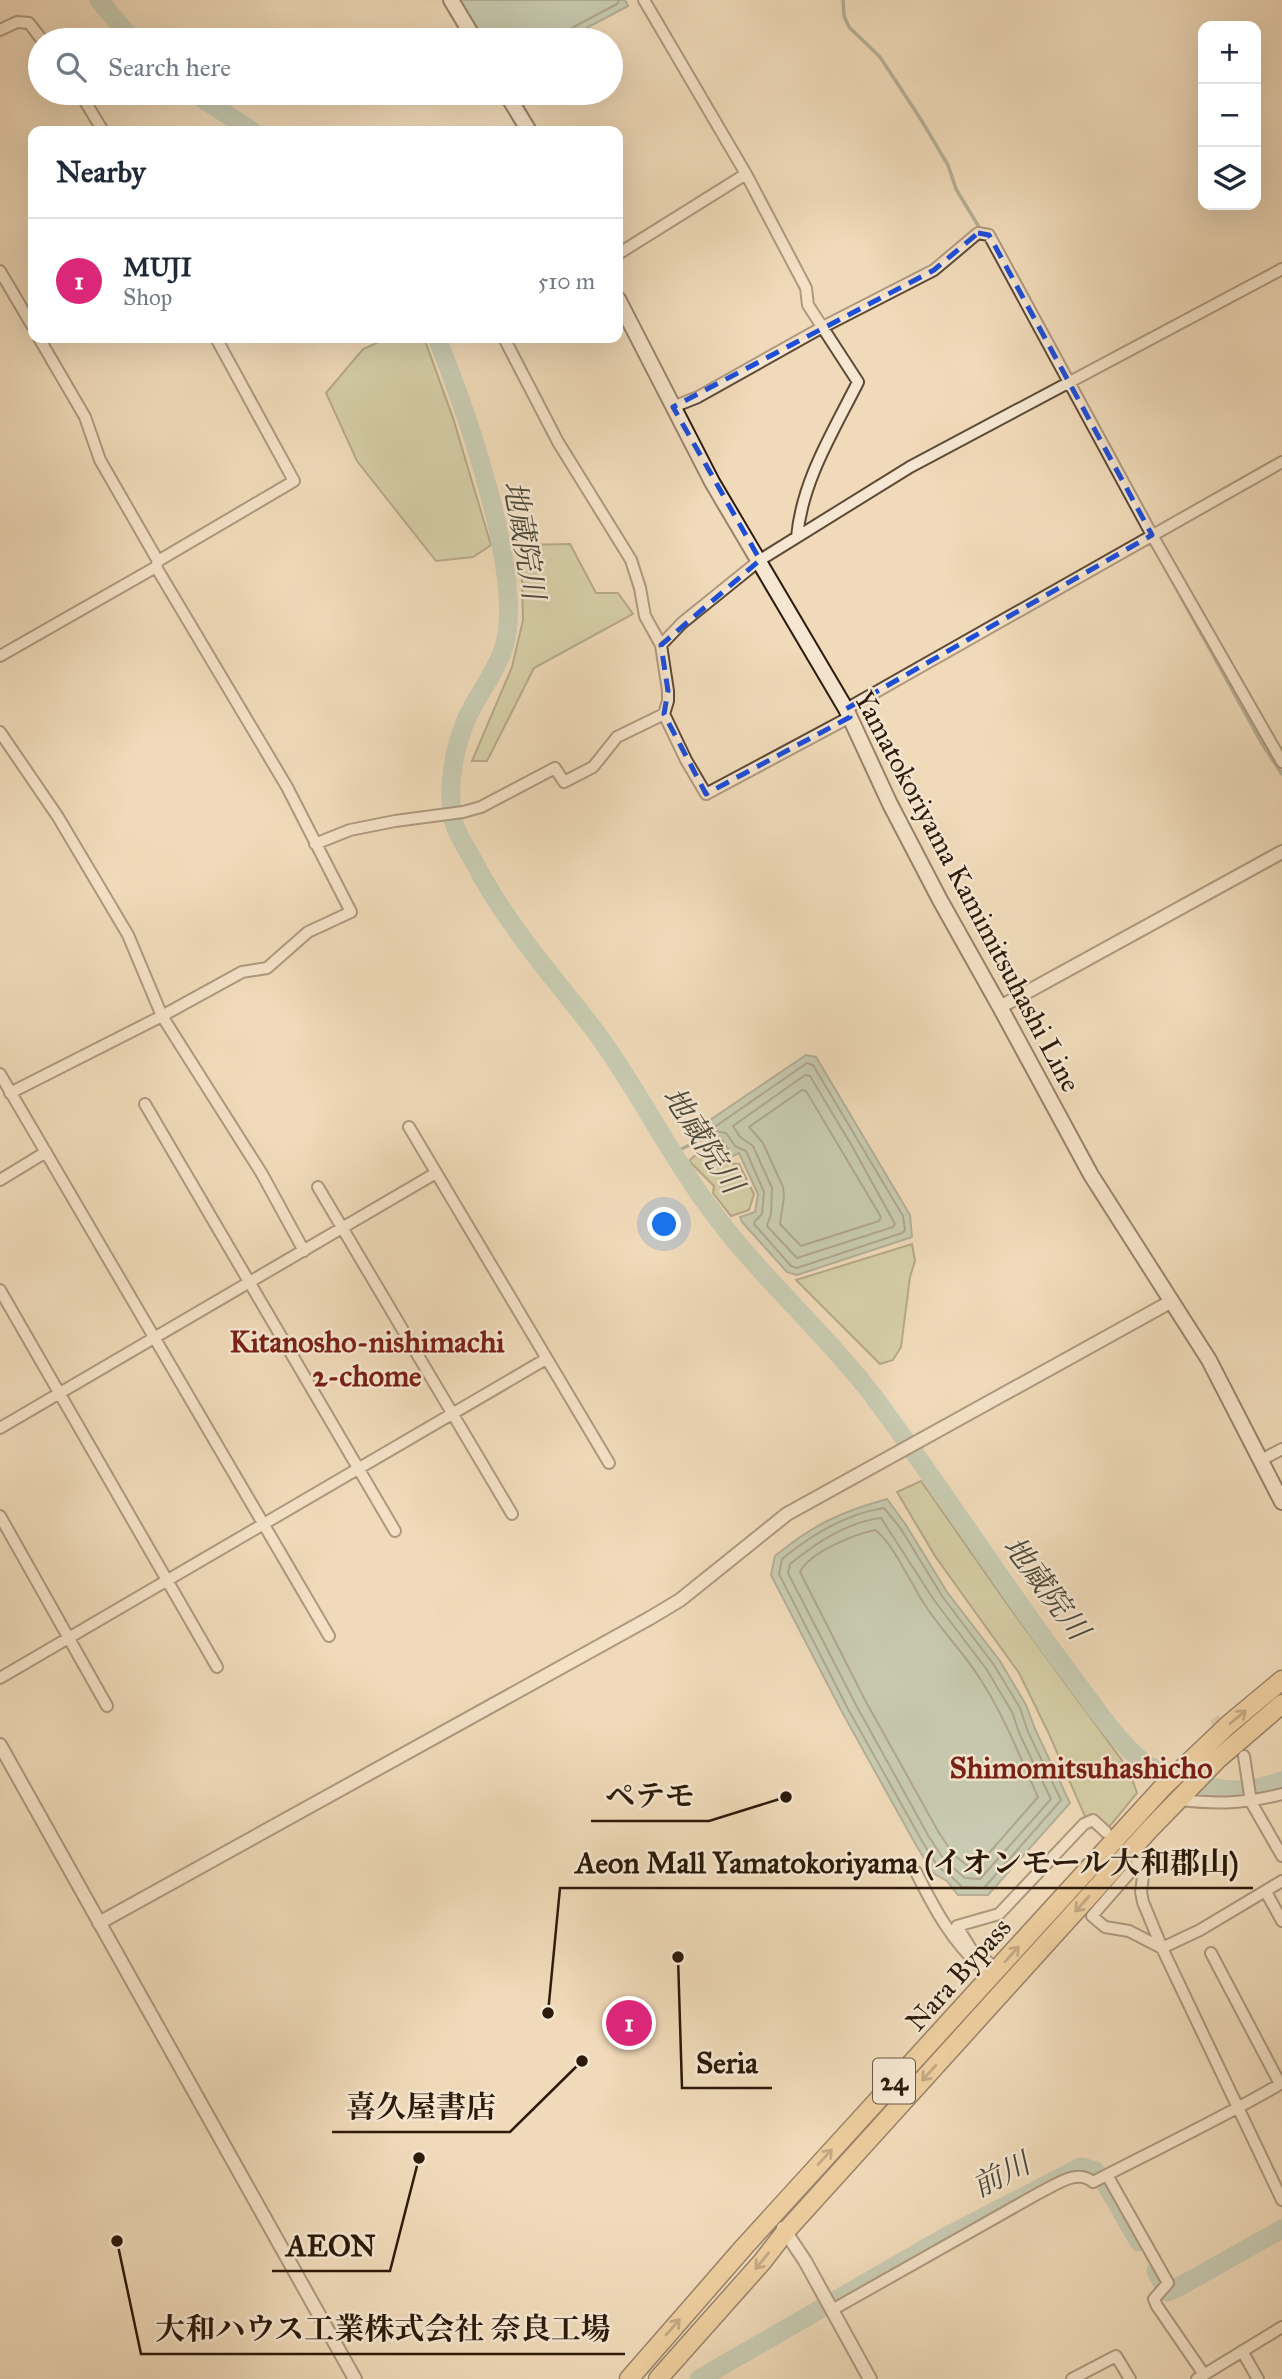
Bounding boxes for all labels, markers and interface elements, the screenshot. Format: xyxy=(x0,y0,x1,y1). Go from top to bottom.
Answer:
map controls xyxy=(1198,21,1261,210)
button: + xyxy=(1198,21,1261,84)
search box xyxy=(28,28,623,105)
icon: search xyxy=(52,48,90,86)
text: Search here xyxy=(108,51,231,83)
button: − xyxy=(1198,84,1261,147)
button: layers xyxy=(1198,147,1261,210)
text: Nearby xyxy=(56,154,146,190)
text: MUJI xyxy=(123,251,192,283)
text: 1 xyxy=(74,267,84,295)
text: 510 m xyxy=(538,267,595,295)
text: Shop xyxy=(123,283,172,311)
water label: 地蔵院川 xyxy=(496,478,553,605)
street label: Yamatokoriyama Kamimitsuhashi Line xyxy=(847,685,1088,1098)
water label: 地蔵院川 xyxy=(655,1080,752,1203)
your location xyxy=(647,1207,681,1241)
district label: Kitanosho-nishimachi 2-chome xyxy=(229,1324,505,1394)
water label: 地蔵院川 xyxy=(996,1529,1098,1649)
one-way arrow xyxy=(1229,1709,1247,1725)
district label: Shimomitsuhashicho xyxy=(949,1750,1213,1786)
callout: ペテモ xyxy=(591,1770,709,1821)
text: ペテモ xyxy=(605,1778,695,1814)
callout: Aeon Mall Yamatokoriyama (イオンモール大和郡山) xyxy=(560,1837,1253,1888)
text: Aeon Mall Yamatokoriyama (イオンモール大和郡山) xyxy=(573,1845,1239,1882)
one-way arrow xyxy=(1074,1895,1090,1913)
street label: Nara Bypass xyxy=(898,1910,1019,2038)
one-way arrow xyxy=(1004,1945,1020,1963)
pin: 1 xyxy=(606,1997,652,2049)
callout: Seria xyxy=(682,2037,772,2088)
text: Seria xyxy=(696,2045,759,2081)
road number: 24 xyxy=(873,2058,915,2104)
one-way arrow xyxy=(921,2064,937,2082)
callout: 喜久屋書店 xyxy=(332,2081,510,2132)
text: 喜久屋書店 xyxy=(346,2089,496,2125)
water label: 前川 xyxy=(966,2144,1039,2205)
one-way arrow xyxy=(817,2148,833,2166)
callout: AEON xyxy=(272,2220,390,2271)
text: AEON xyxy=(284,2228,376,2264)
one-way arrow xyxy=(754,2252,770,2270)
callout: 大和ハウス工業株式会社 奈良工場 xyxy=(141,2303,625,2354)
text: 大和ハウス工業株式会社 奈良工場 xyxy=(155,2311,611,2347)
one-way arrow xyxy=(665,2318,681,2336)

